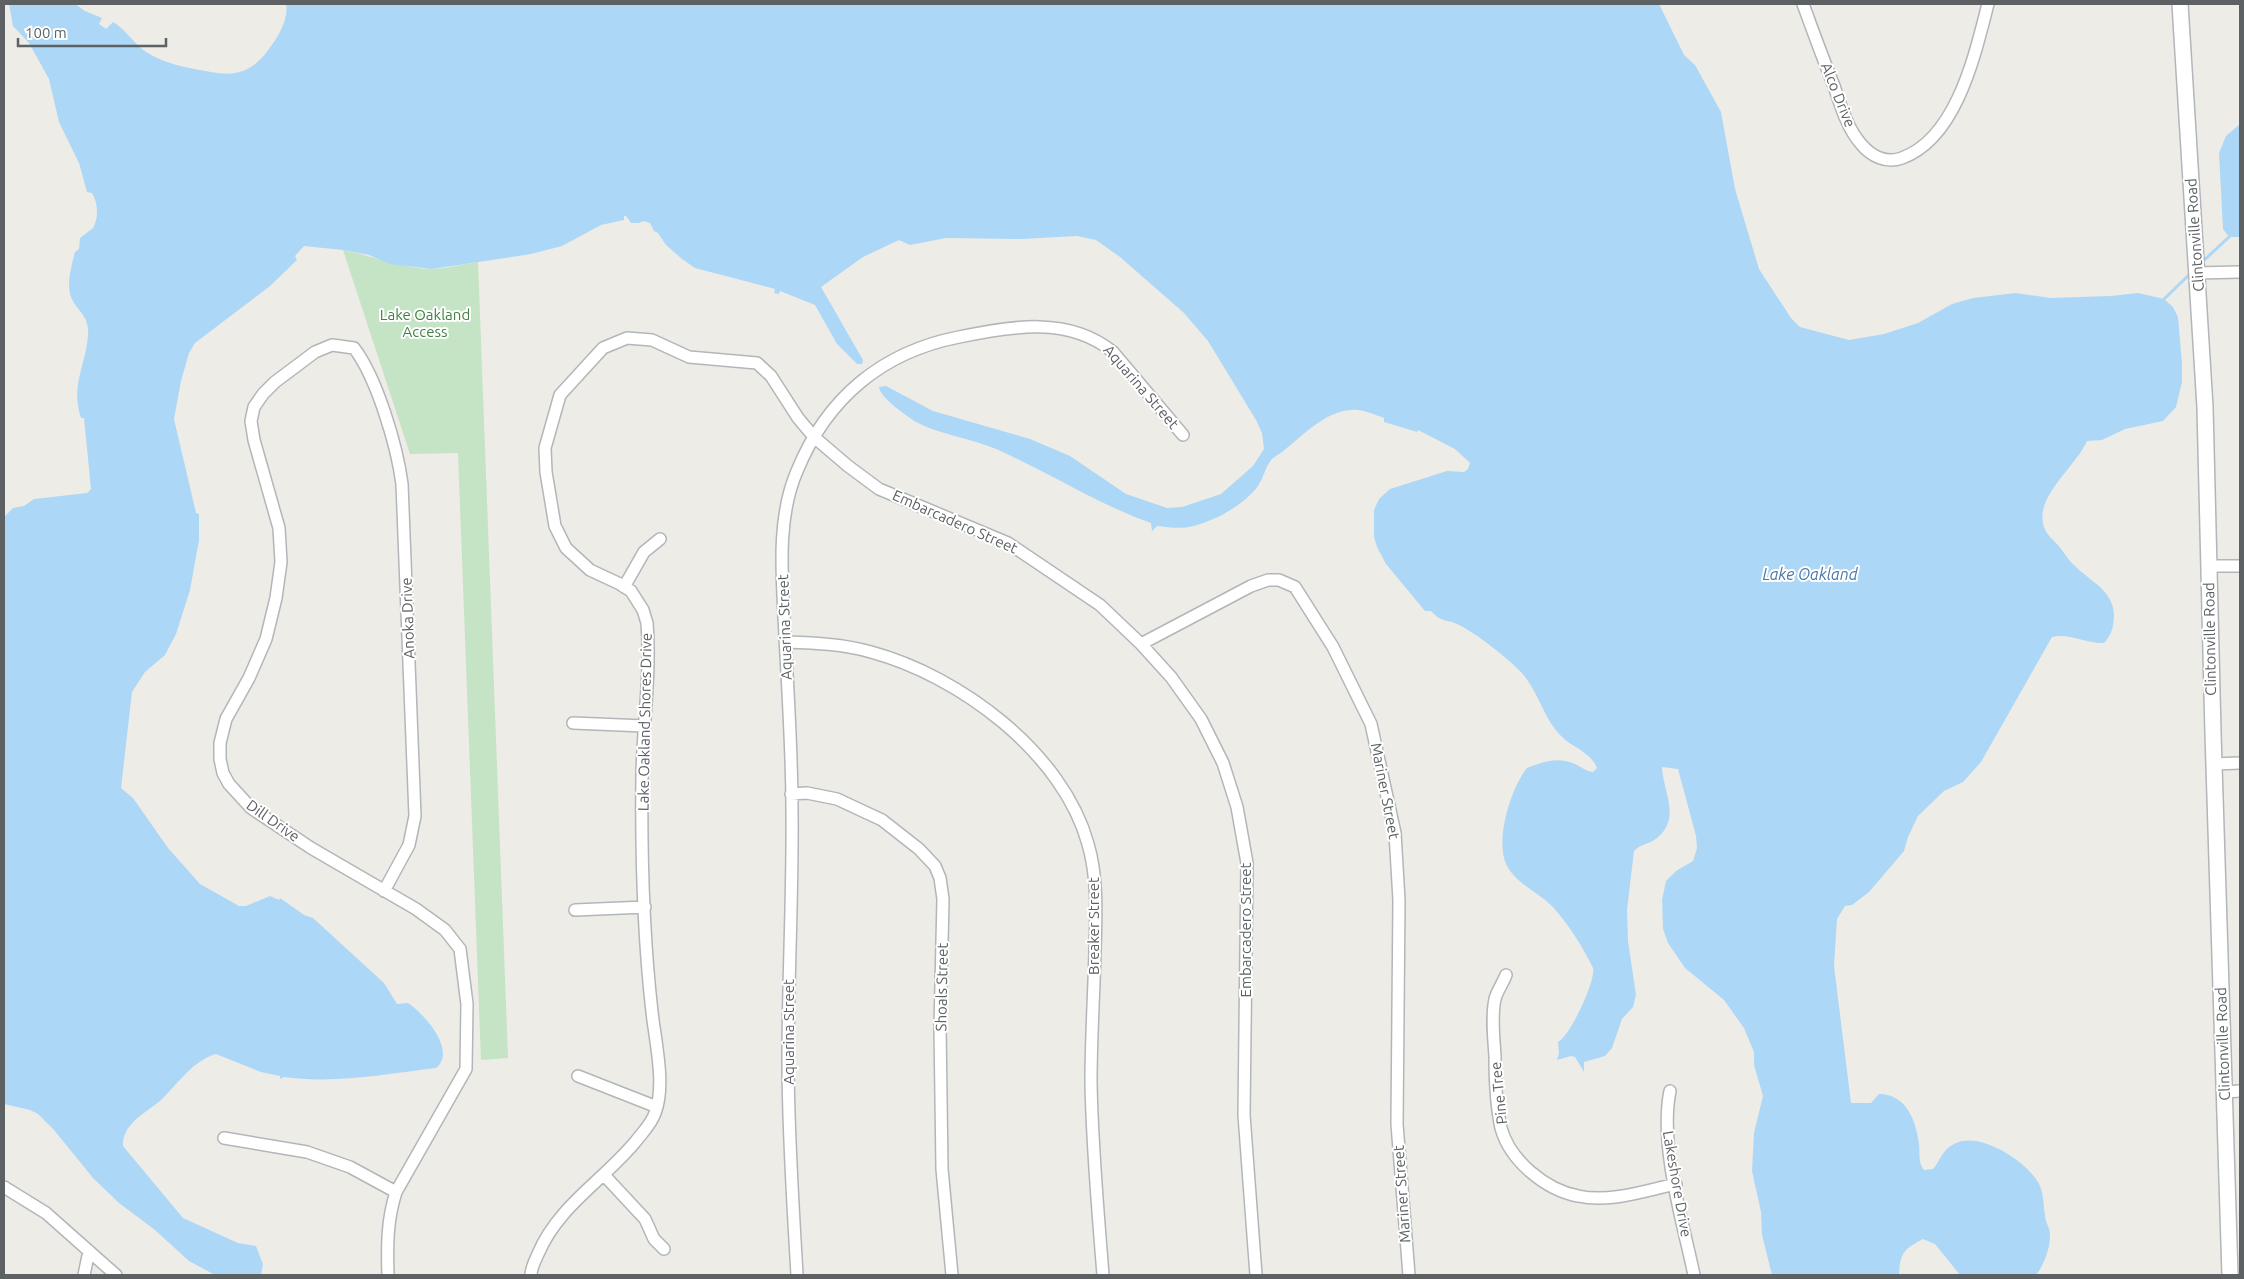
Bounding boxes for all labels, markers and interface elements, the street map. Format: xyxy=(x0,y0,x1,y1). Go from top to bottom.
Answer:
scale bar xyxy=(18,15,165,47)
text: 100 m xyxy=(25,24,67,41)
street label: Alco Drive xyxy=(1818,60,1859,130)
street label: Clintonville Road xyxy=(2182,178,2207,292)
park label: Lake Oakland Access xyxy=(380,306,470,340)
street label: Aquarina Street xyxy=(1100,341,1183,432)
street label: Embarcadero Street xyxy=(890,486,1020,557)
water label: Lake Oakland xyxy=(1762,565,1859,583)
street label: Aquarina Street xyxy=(774,574,795,680)
street label: Anoka Drive xyxy=(398,577,417,659)
street label: Clintonville Road xyxy=(2200,582,2219,696)
street label: Lake Oakland Shores Drive xyxy=(634,633,655,811)
street label: Mariner Street xyxy=(1368,741,1403,841)
street label: Dill Drive xyxy=(243,796,303,845)
street label: Embarcadero Street xyxy=(1237,862,1254,997)
street label: Breaker Street xyxy=(1085,877,1102,975)
street label: Shoals Street xyxy=(932,942,951,1031)
street label: Aquarina Street xyxy=(780,979,797,1085)
street label: Clintonville Road xyxy=(2212,987,2233,1101)
street label: Pine Tree xyxy=(1487,1061,1510,1125)
street label: Lakeshore Drive xyxy=(1660,1129,1695,1238)
street label: Mariner Street xyxy=(1390,1144,1413,1243)

